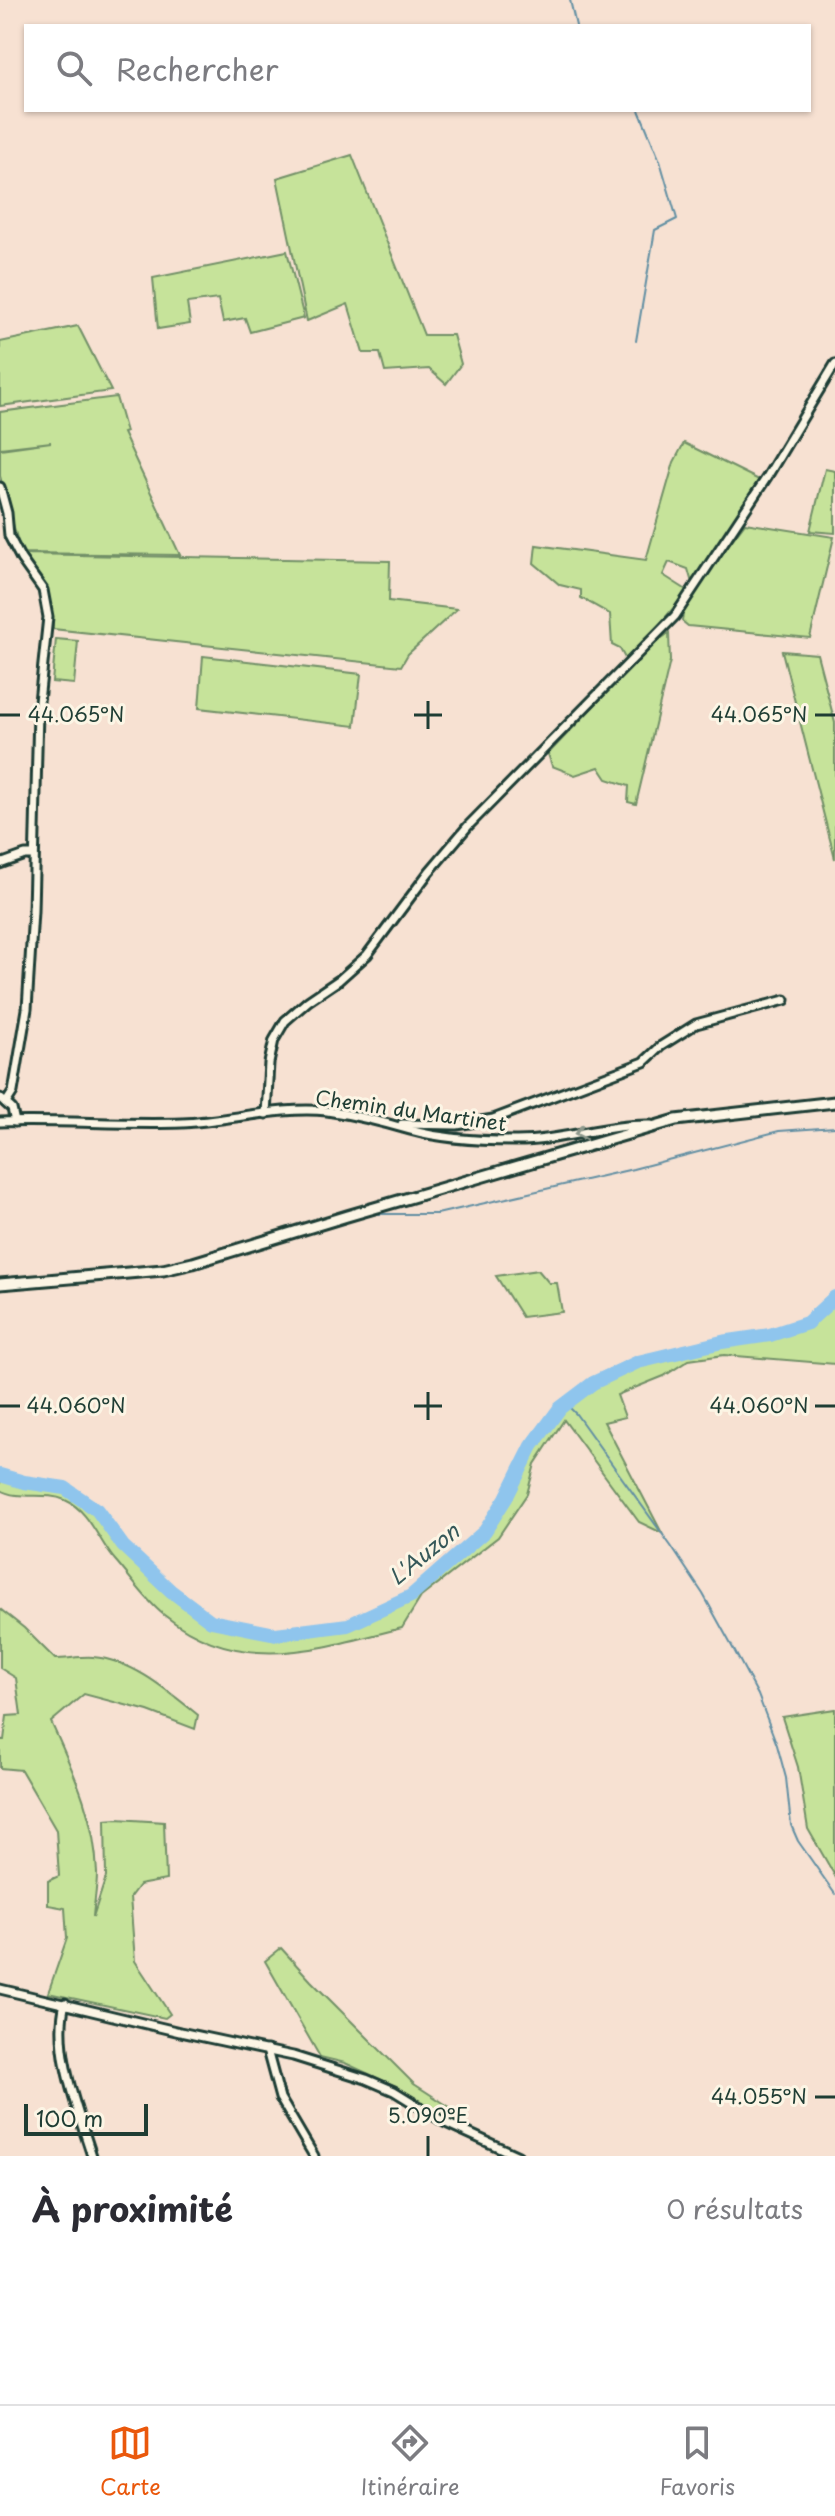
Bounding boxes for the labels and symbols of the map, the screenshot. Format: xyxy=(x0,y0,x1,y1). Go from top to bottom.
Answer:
text: 44.065°N xyxy=(28,699,124,729)
text: 44.065°N xyxy=(711,699,807,729)
street label: Chemin du Martinet xyxy=(314,1082,508,1138)
one-way arrow xyxy=(573,1123,587,1140)
text: 44.060°N xyxy=(26,1390,126,1420)
text: 44.060°N xyxy=(709,1390,809,1420)
water label: L'Auzon xyxy=(381,1513,467,1592)
text: 44.055°N xyxy=(711,2081,807,2111)
scale bar xyxy=(24,2100,148,2136)
text: 5.090°E xyxy=(388,2100,468,2130)

